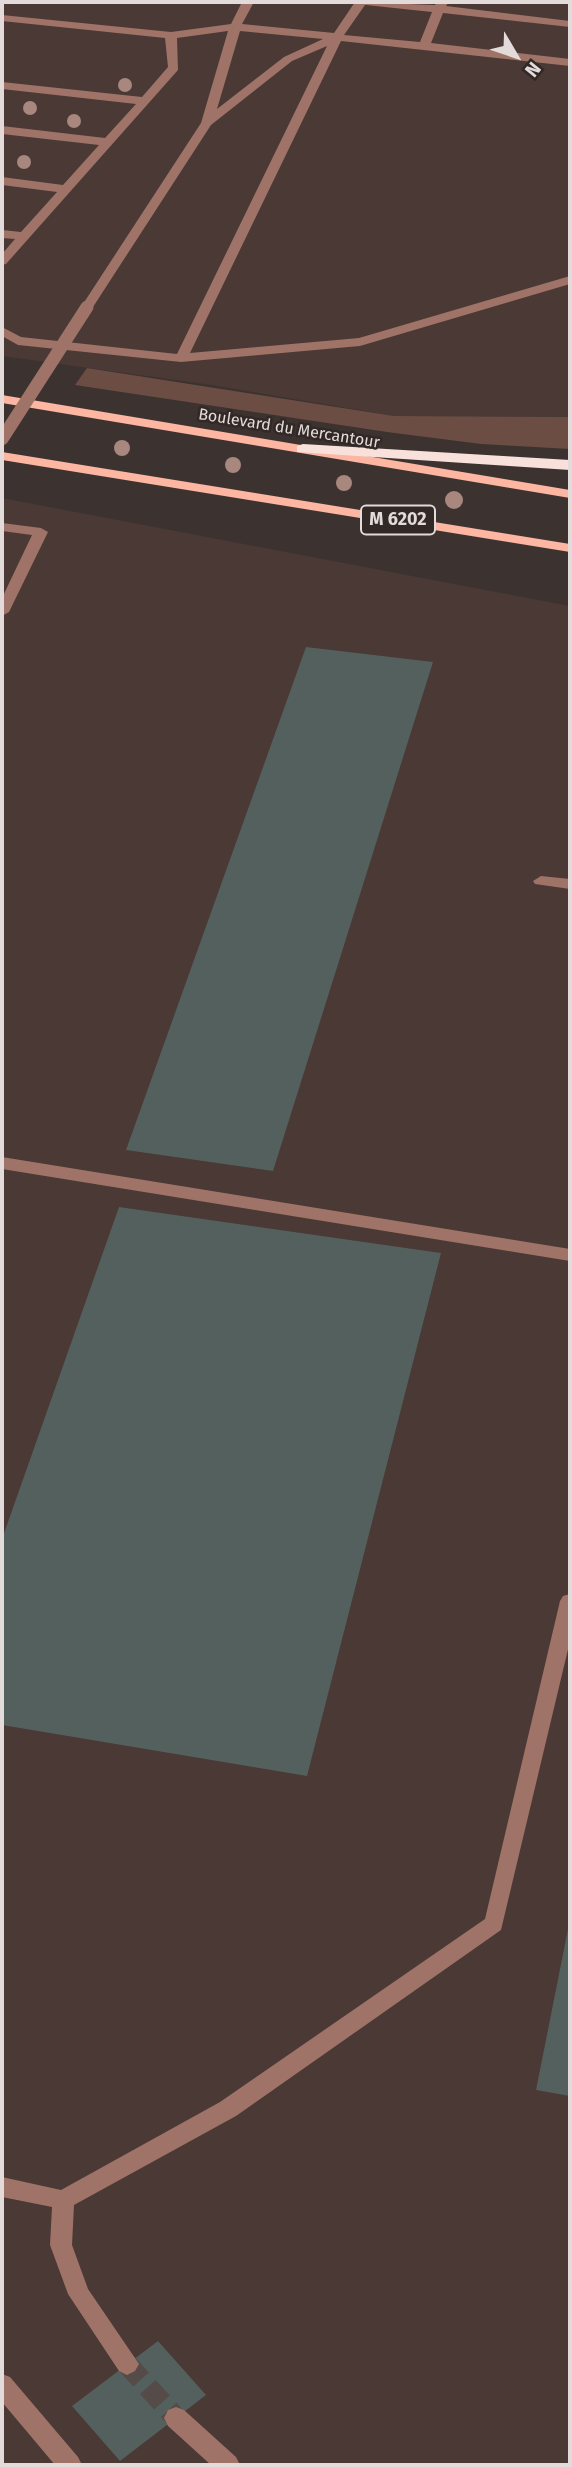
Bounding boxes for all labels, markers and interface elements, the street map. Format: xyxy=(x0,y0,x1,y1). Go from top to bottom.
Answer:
north arrow xyxy=(481,21,551,91)
text: N xyxy=(520,57,546,82)
street label: Boulevard du Mercantour xyxy=(197,405,381,453)
road number: M 6202 xyxy=(361,506,435,534)

